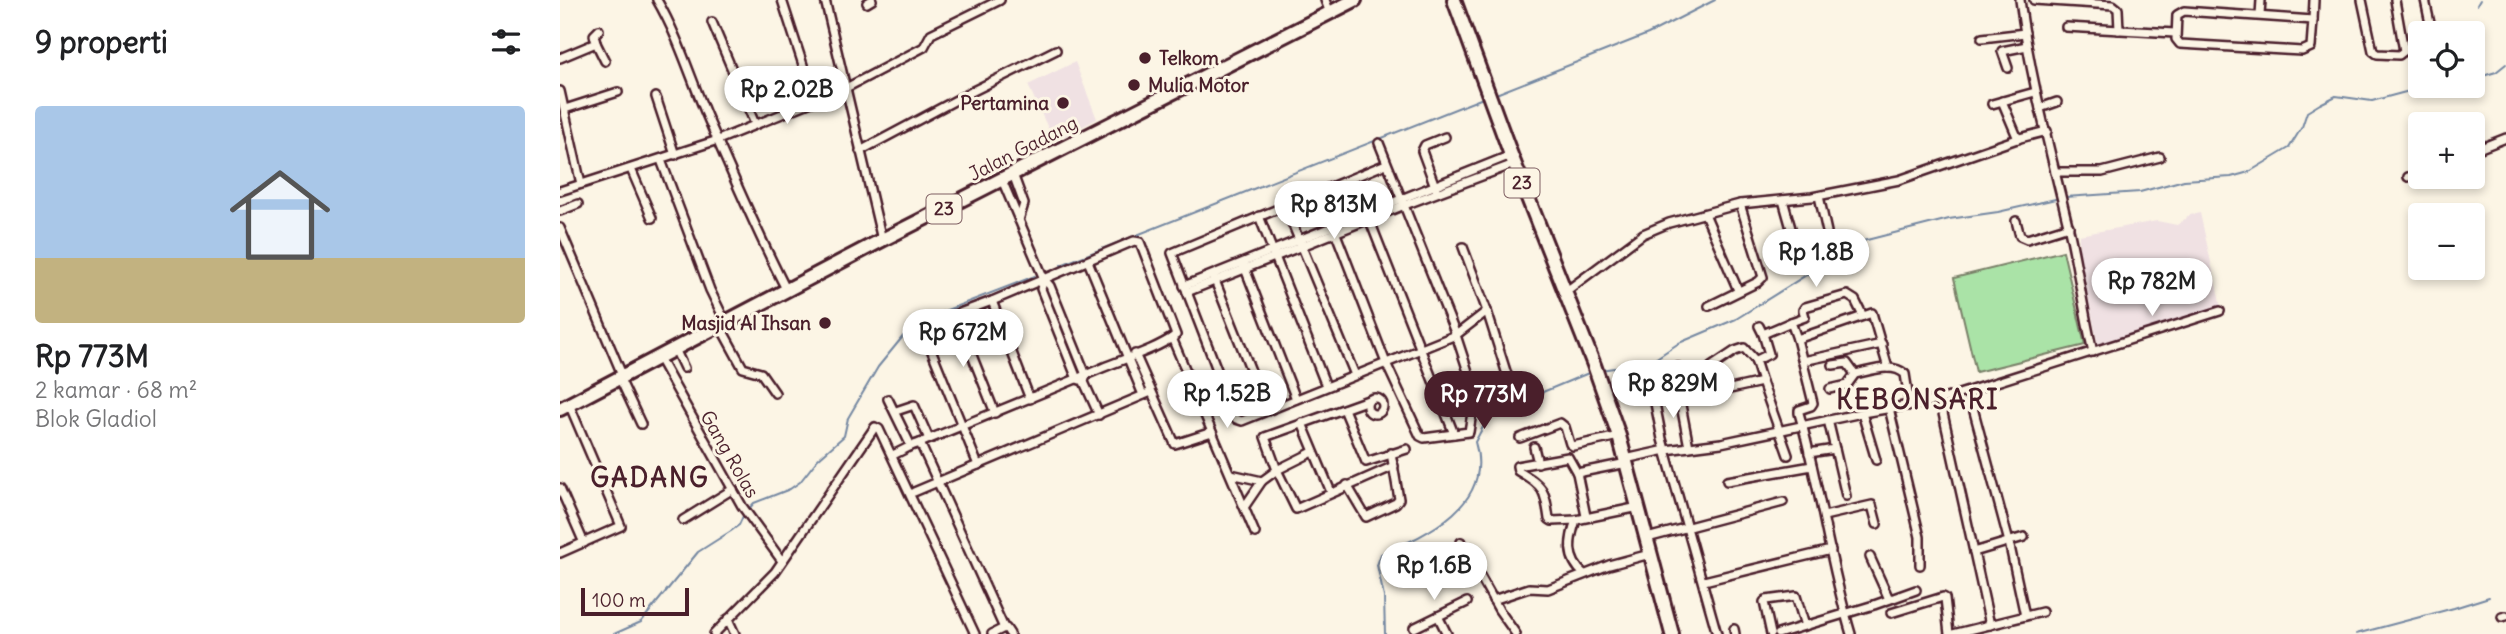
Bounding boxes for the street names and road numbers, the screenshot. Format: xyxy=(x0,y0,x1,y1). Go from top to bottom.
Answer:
street label: Jalan Gadang xyxy=(964,110,1082,186)
road number: 23 xyxy=(1504,168,1539,198)
road number: 23 xyxy=(926,194,962,224)
street label: Gang Rolas xyxy=(695,406,765,502)

